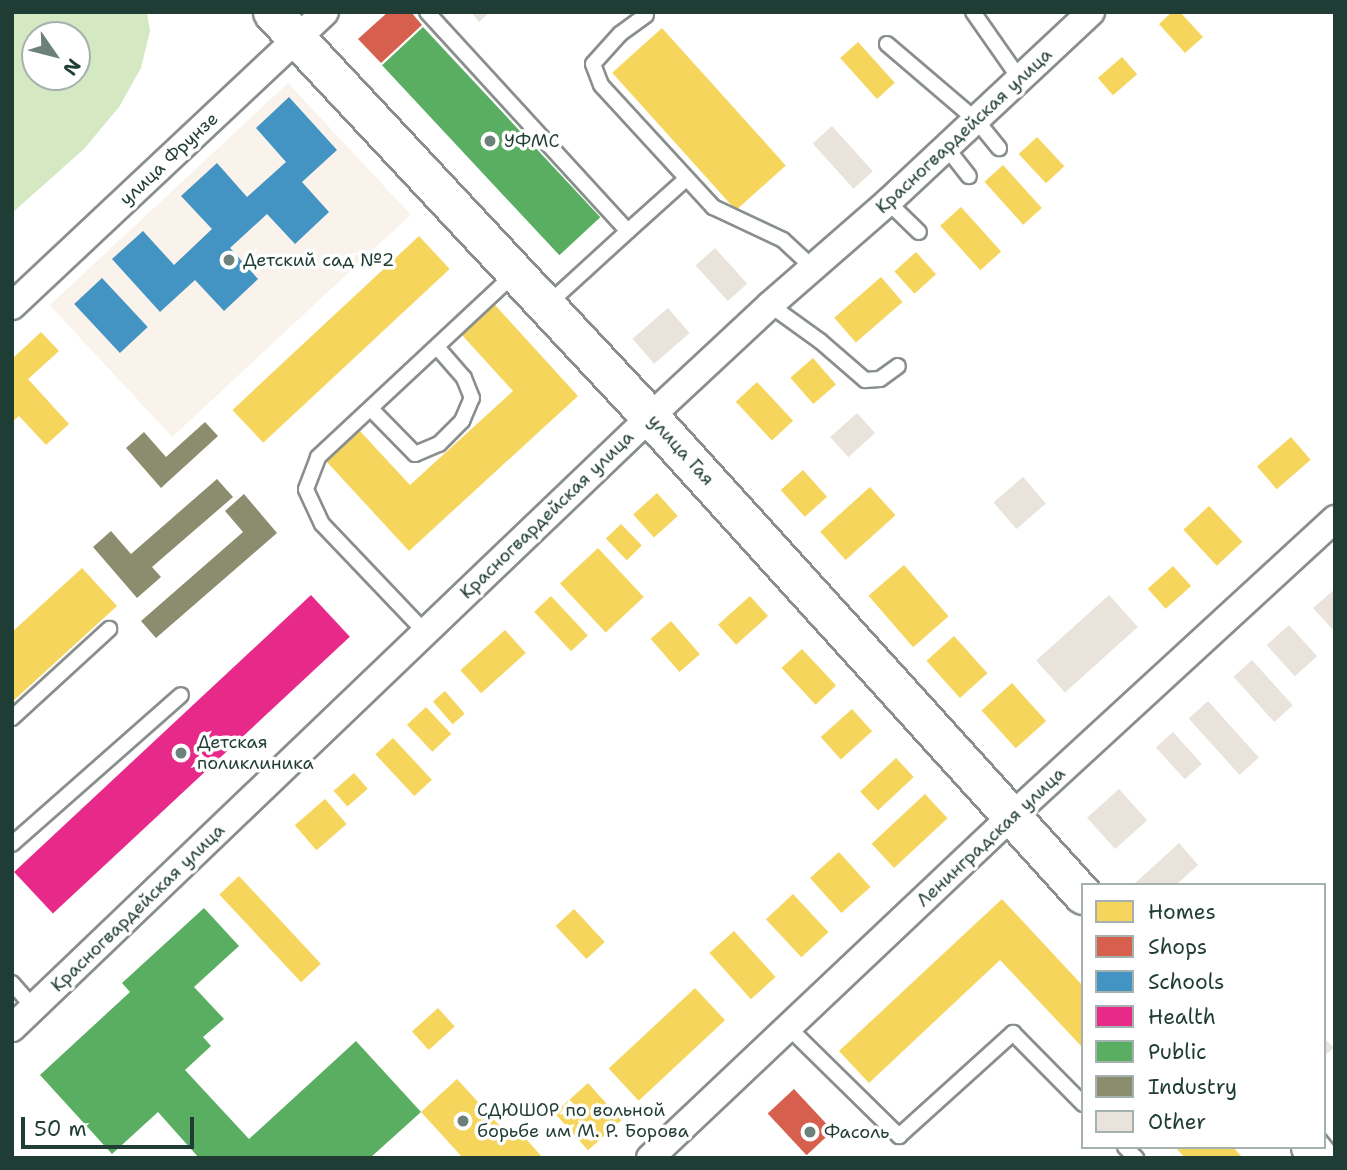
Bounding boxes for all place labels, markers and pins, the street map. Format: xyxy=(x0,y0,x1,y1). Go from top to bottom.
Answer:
place label: УФМС xyxy=(504,130,559,152)
marker: УФМС xyxy=(482,133,498,149)
place label: Детский сад №2 xyxy=(243,249,394,271)
marker: Детский сад №2 xyxy=(221,252,237,268)
place label: Детская поликлиника xyxy=(197,732,314,774)
marker: Детская поликлиника xyxy=(171,743,191,763)
place label: СДЮШОР по вольной борьбе им М. Р. Борова xyxy=(477,1100,689,1142)
marker: СДЮШОР по вольной борьбе им М. Р. Борова xyxy=(455,1113,471,1129)
place label: Фасоль xyxy=(824,1121,889,1143)
marker: Фасоль xyxy=(802,1124,818,1140)

